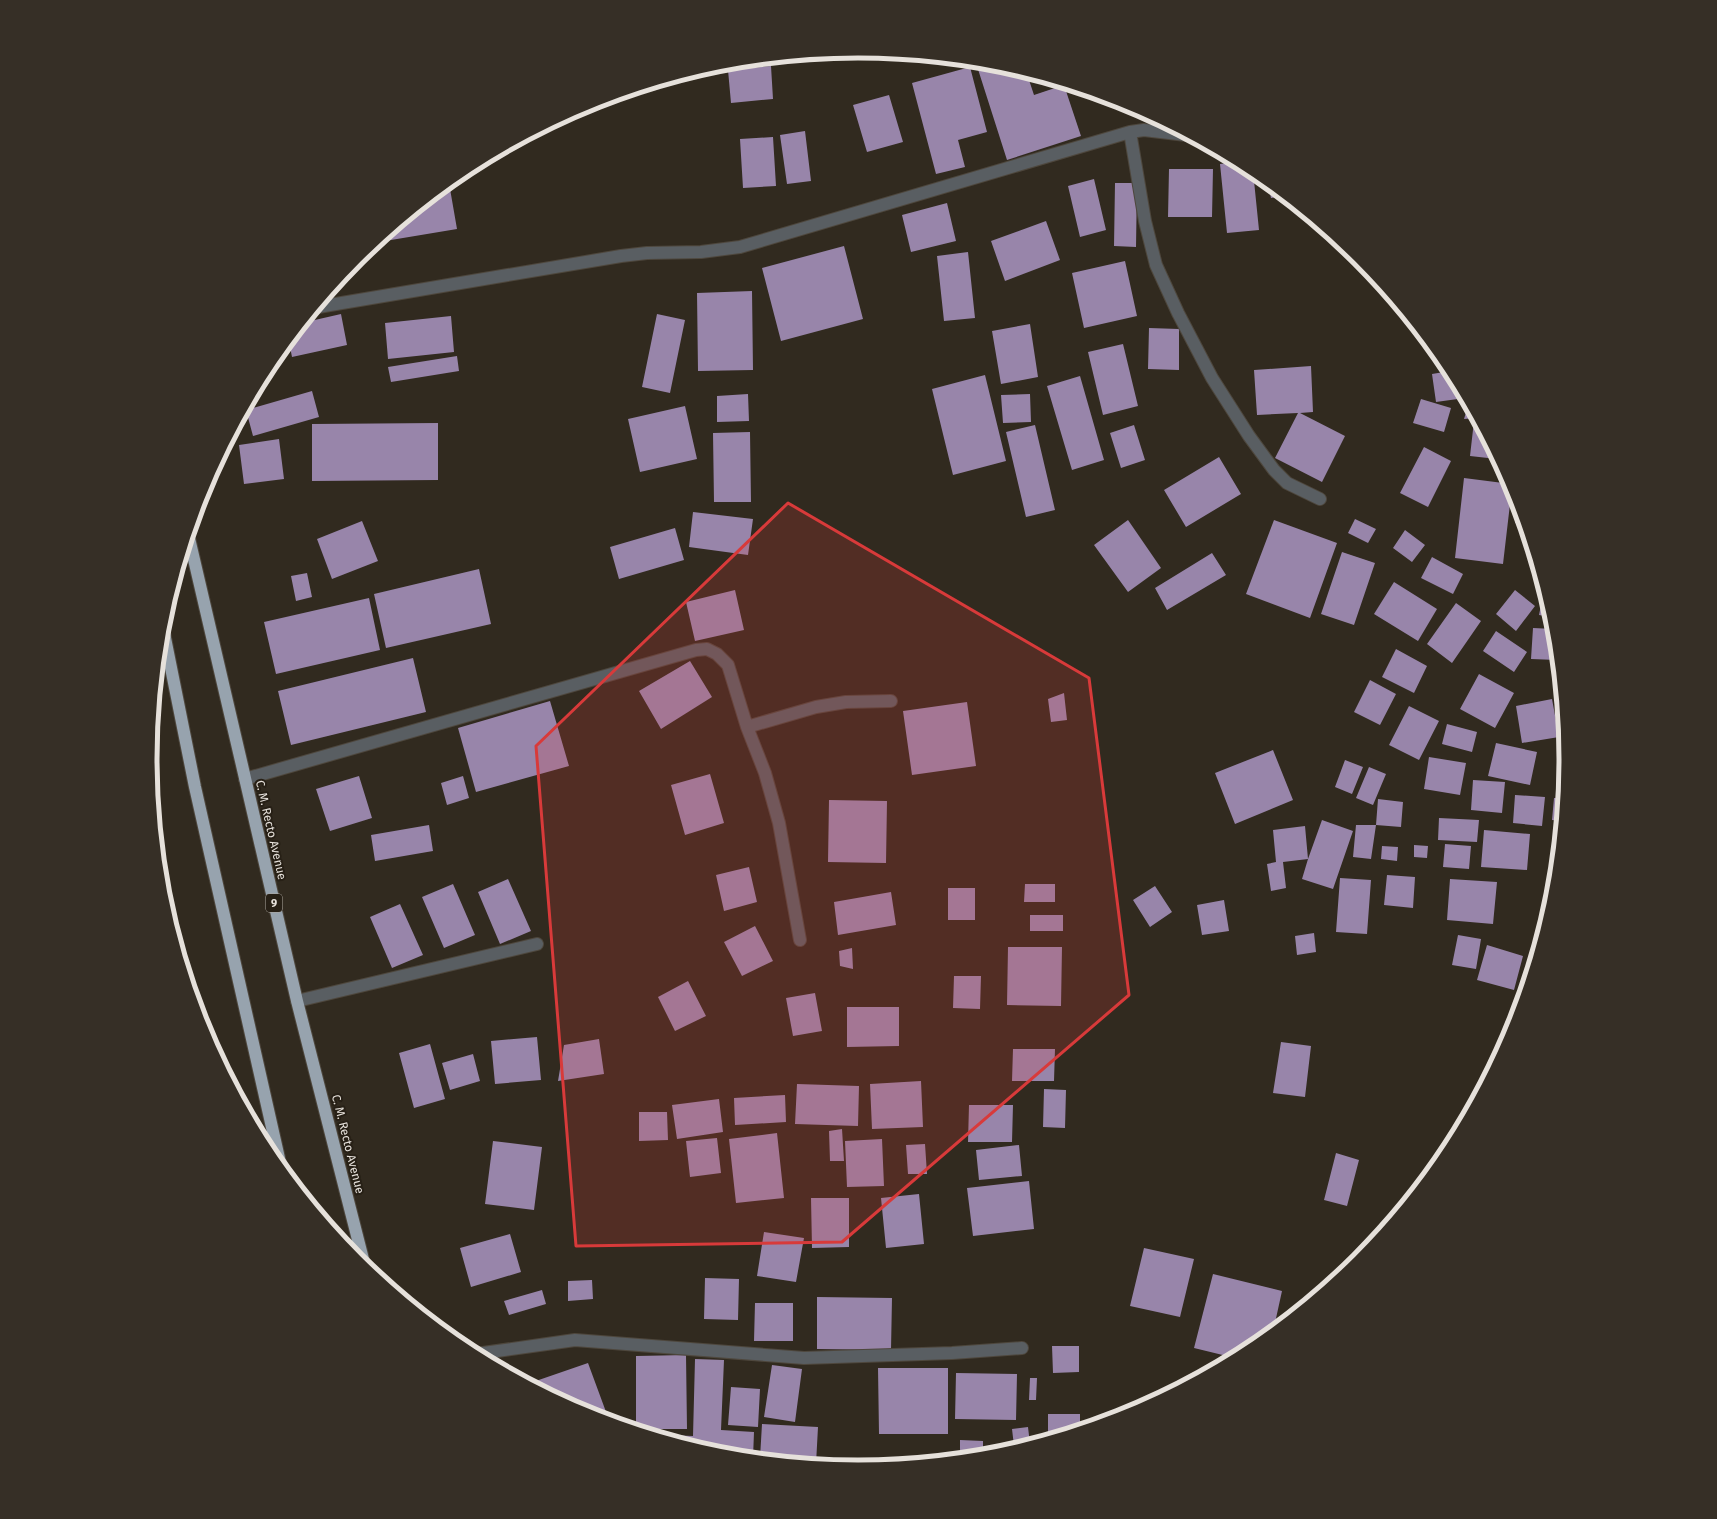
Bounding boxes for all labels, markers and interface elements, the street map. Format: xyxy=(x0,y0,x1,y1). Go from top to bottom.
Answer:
street label: C. M. Recto Avenue xyxy=(253,779,289,881)
road number: 9 xyxy=(266,894,282,912)
street label: C. M. Recto Avenue xyxy=(329,1093,367,1195)

